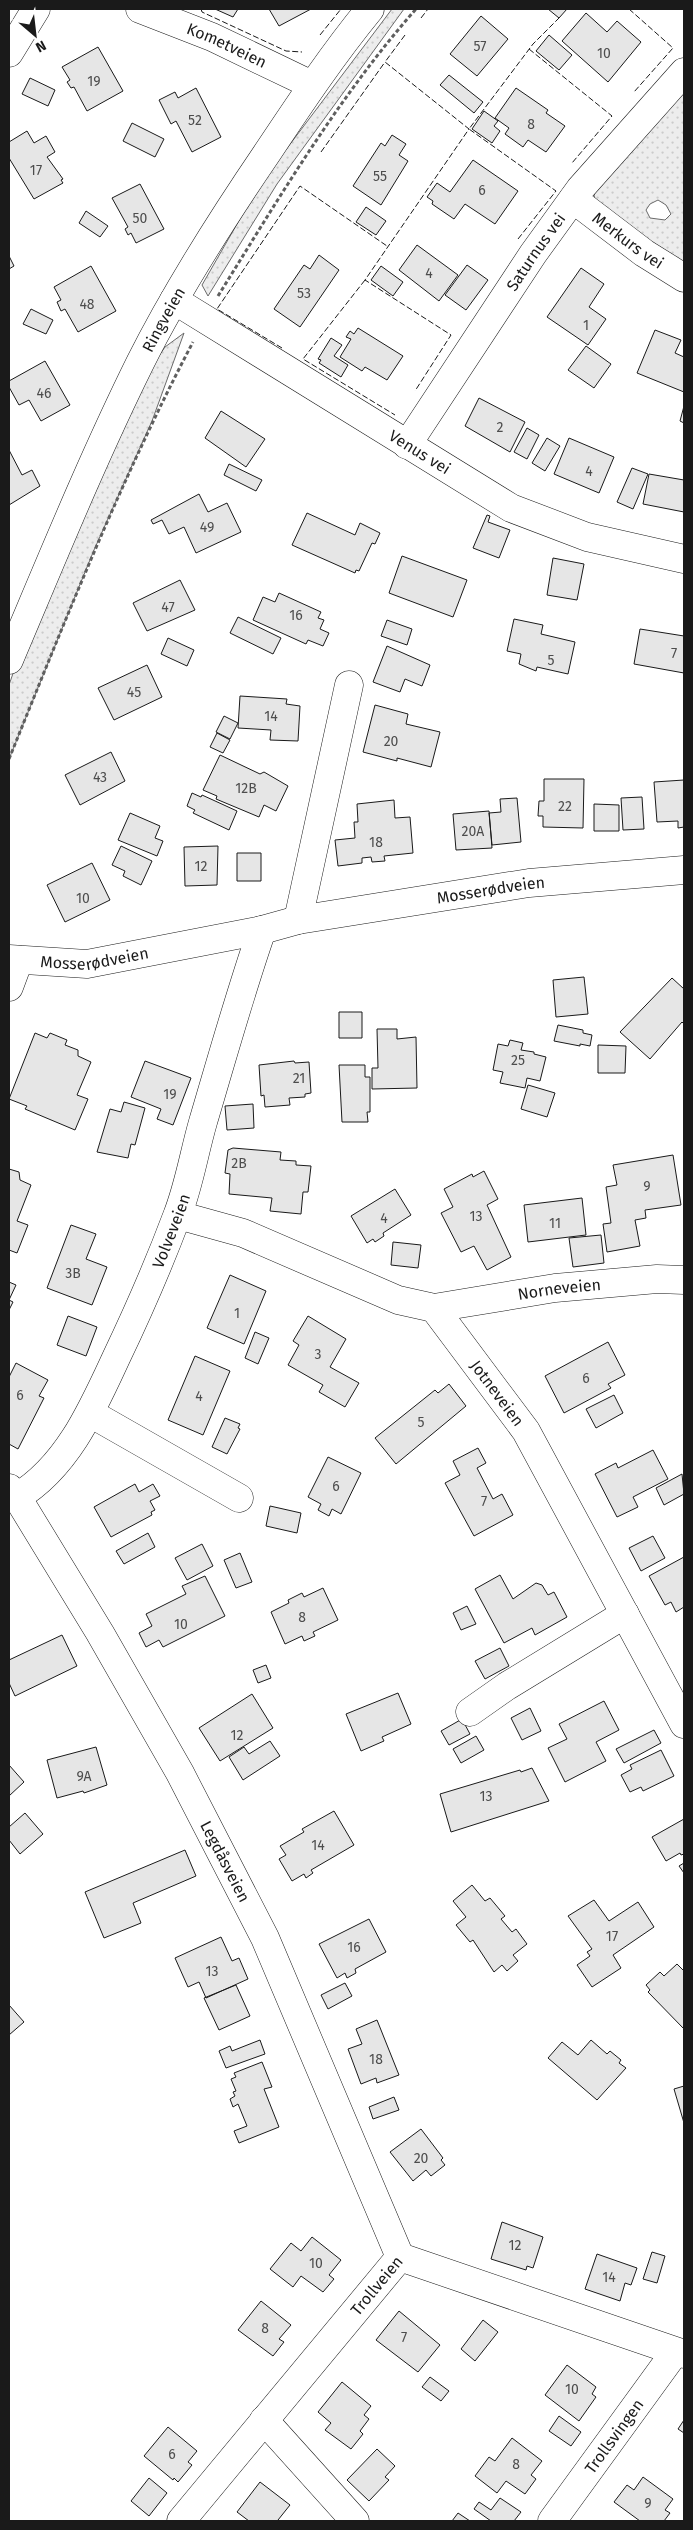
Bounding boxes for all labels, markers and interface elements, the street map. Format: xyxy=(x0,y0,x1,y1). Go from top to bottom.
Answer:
north arrow xyxy=(10,10,60,60)
street label: Kometveien xyxy=(184,19,270,71)
text: N xyxy=(33,36,49,56)
house number: 57 xyxy=(474,38,486,55)
house number: 10 xyxy=(597,45,611,62)
house number: 19 xyxy=(87,73,101,90)
house number: 52 xyxy=(188,112,202,129)
house number: 8 xyxy=(527,116,535,133)
house number: 17 xyxy=(30,162,42,179)
house number: 55 xyxy=(373,168,387,185)
house number: 6 xyxy=(478,182,486,199)
street label: Merkurs vei xyxy=(589,208,667,272)
street label: Saturnus vei xyxy=(502,209,569,294)
house number: 50 xyxy=(133,210,148,227)
house number: 4 xyxy=(425,265,433,282)
street label: Ringveien xyxy=(138,284,189,355)
house number: 53 xyxy=(297,285,311,302)
house number: 48 xyxy=(79,296,95,313)
house number: 1 xyxy=(583,317,589,334)
house number: 46 xyxy=(37,385,51,402)
house number: 2 xyxy=(497,419,504,436)
street label: Venus vei xyxy=(386,426,454,478)
house number: 4 xyxy=(585,463,593,480)
house number: 49 xyxy=(200,519,214,536)
house number: 47 xyxy=(161,599,175,616)
house number: 16 xyxy=(289,607,303,624)
house number: 7 xyxy=(671,645,677,662)
house number: 5 xyxy=(547,652,555,669)
house number: 45 xyxy=(127,684,141,701)
house number: 14 xyxy=(264,708,278,725)
house number: 20 xyxy=(384,733,399,750)
house number: 43 xyxy=(93,769,107,786)
house number: 12B xyxy=(235,780,257,797)
house number: 22 xyxy=(558,798,572,815)
house number: 20A xyxy=(462,823,484,840)
house number: 18 xyxy=(369,834,383,851)
house number: 12 xyxy=(195,858,208,875)
street label: Mosserødveien xyxy=(435,872,546,907)
house number: 10 xyxy=(76,890,90,907)
street label: Mosserødveien xyxy=(40,943,150,974)
house number: 25 xyxy=(511,1052,525,1069)
house number: 21 xyxy=(293,1070,305,1087)
house number: 19 xyxy=(163,1086,177,1103)
house number: 2B xyxy=(231,1155,247,1172)
house number: 9 xyxy=(643,1178,651,1195)
street label: Volveveien xyxy=(148,1191,194,1271)
house number: 13 xyxy=(469,1208,483,1225)
house number: 4 xyxy=(380,1210,388,1227)
house number: 11 xyxy=(549,1215,561,1232)
house number: 3B xyxy=(65,1265,81,1282)
street label: Norneveien xyxy=(516,1274,602,1304)
house number: 1 xyxy=(234,1305,240,1322)
house number: 3 xyxy=(315,1346,322,1363)
street label: Jotneveien xyxy=(467,1356,528,1430)
house number: 6 xyxy=(582,1370,590,1387)
house number: 6 xyxy=(16,1387,24,1404)
house number: 4 xyxy=(195,1388,203,1405)
house number: 5 xyxy=(417,1414,425,1431)
house number: 6 xyxy=(332,1478,340,1495)
house number: 7 xyxy=(481,1493,487,1510)
house number: 8 xyxy=(298,1609,306,1626)
house number: 10 xyxy=(174,1616,188,1633)
house number: 12 xyxy=(231,1727,244,1744)
house number: 9A xyxy=(76,1768,92,1785)
house number: 13 xyxy=(479,1788,493,1805)
street label: Legdåsveien xyxy=(197,1817,254,1905)
house number: 14 xyxy=(311,1837,325,1854)
house number: 17 xyxy=(606,1928,618,1945)
house number: 16 xyxy=(347,1939,361,1956)
house number: 13 xyxy=(205,1963,219,1980)
house number: 18 xyxy=(369,2051,383,2068)
house number: 20 xyxy=(414,2150,429,2167)
house number: 12 xyxy=(509,2237,522,2254)
street label: Trollveien xyxy=(346,2252,406,2319)
house number: 10 xyxy=(309,2255,323,2272)
house number: 14 xyxy=(602,2269,616,2286)
house number: 8 xyxy=(261,2320,269,2337)
house number: 7 xyxy=(401,2329,407,2346)
house number: 10 xyxy=(565,2381,579,2398)
street label: Trollsvingen xyxy=(580,2395,647,2477)
house number: 6 xyxy=(168,2446,176,2463)
house number: 8 xyxy=(512,2456,520,2473)
house number: 9 xyxy=(644,2495,652,2512)

